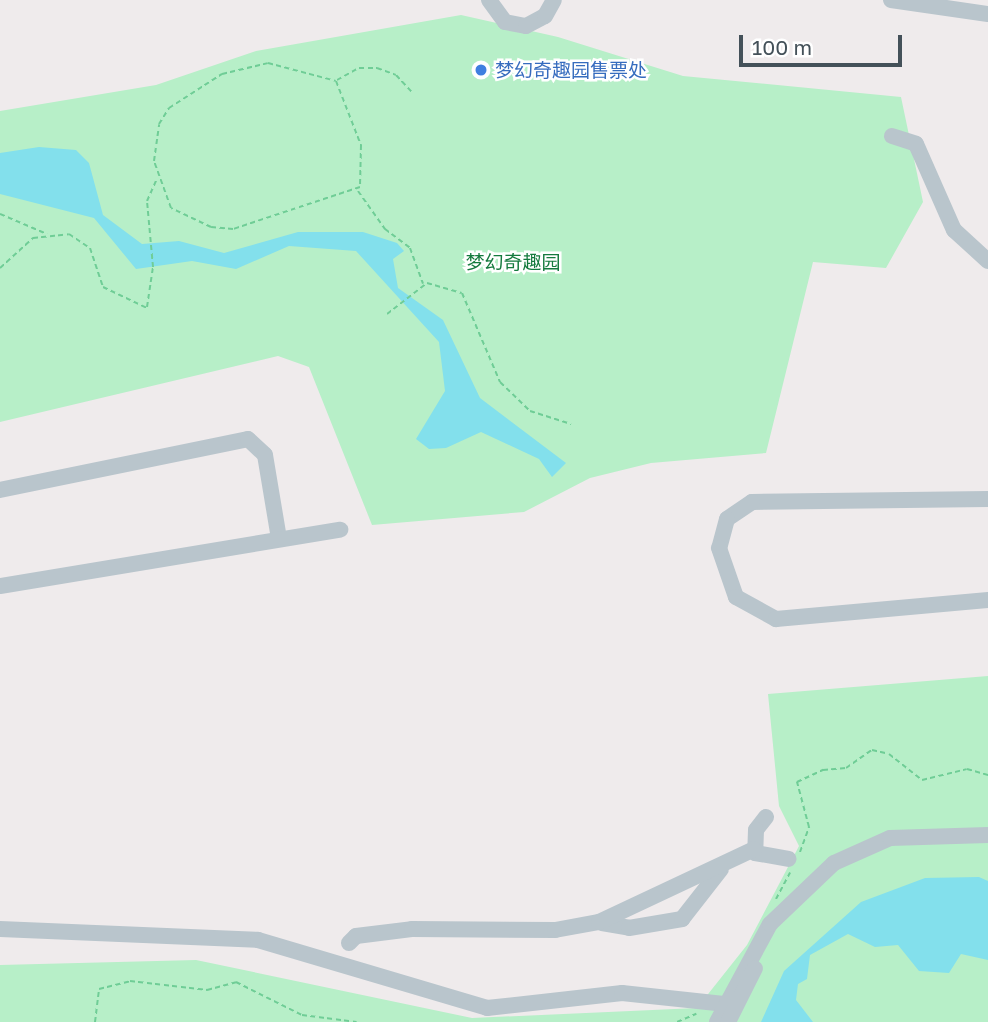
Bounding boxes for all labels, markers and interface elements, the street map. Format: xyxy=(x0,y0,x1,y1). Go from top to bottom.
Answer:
scale bar xyxy=(743,21,906,65)
text: 100 m xyxy=(752,34,812,60)
place label: 梦幻奇趣园售票处 xyxy=(495,59,647,81)
marker: 梦幻奇趣园售票处 xyxy=(473,62,489,78)
park label: 梦幻奇趣园 xyxy=(466,251,560,273)

